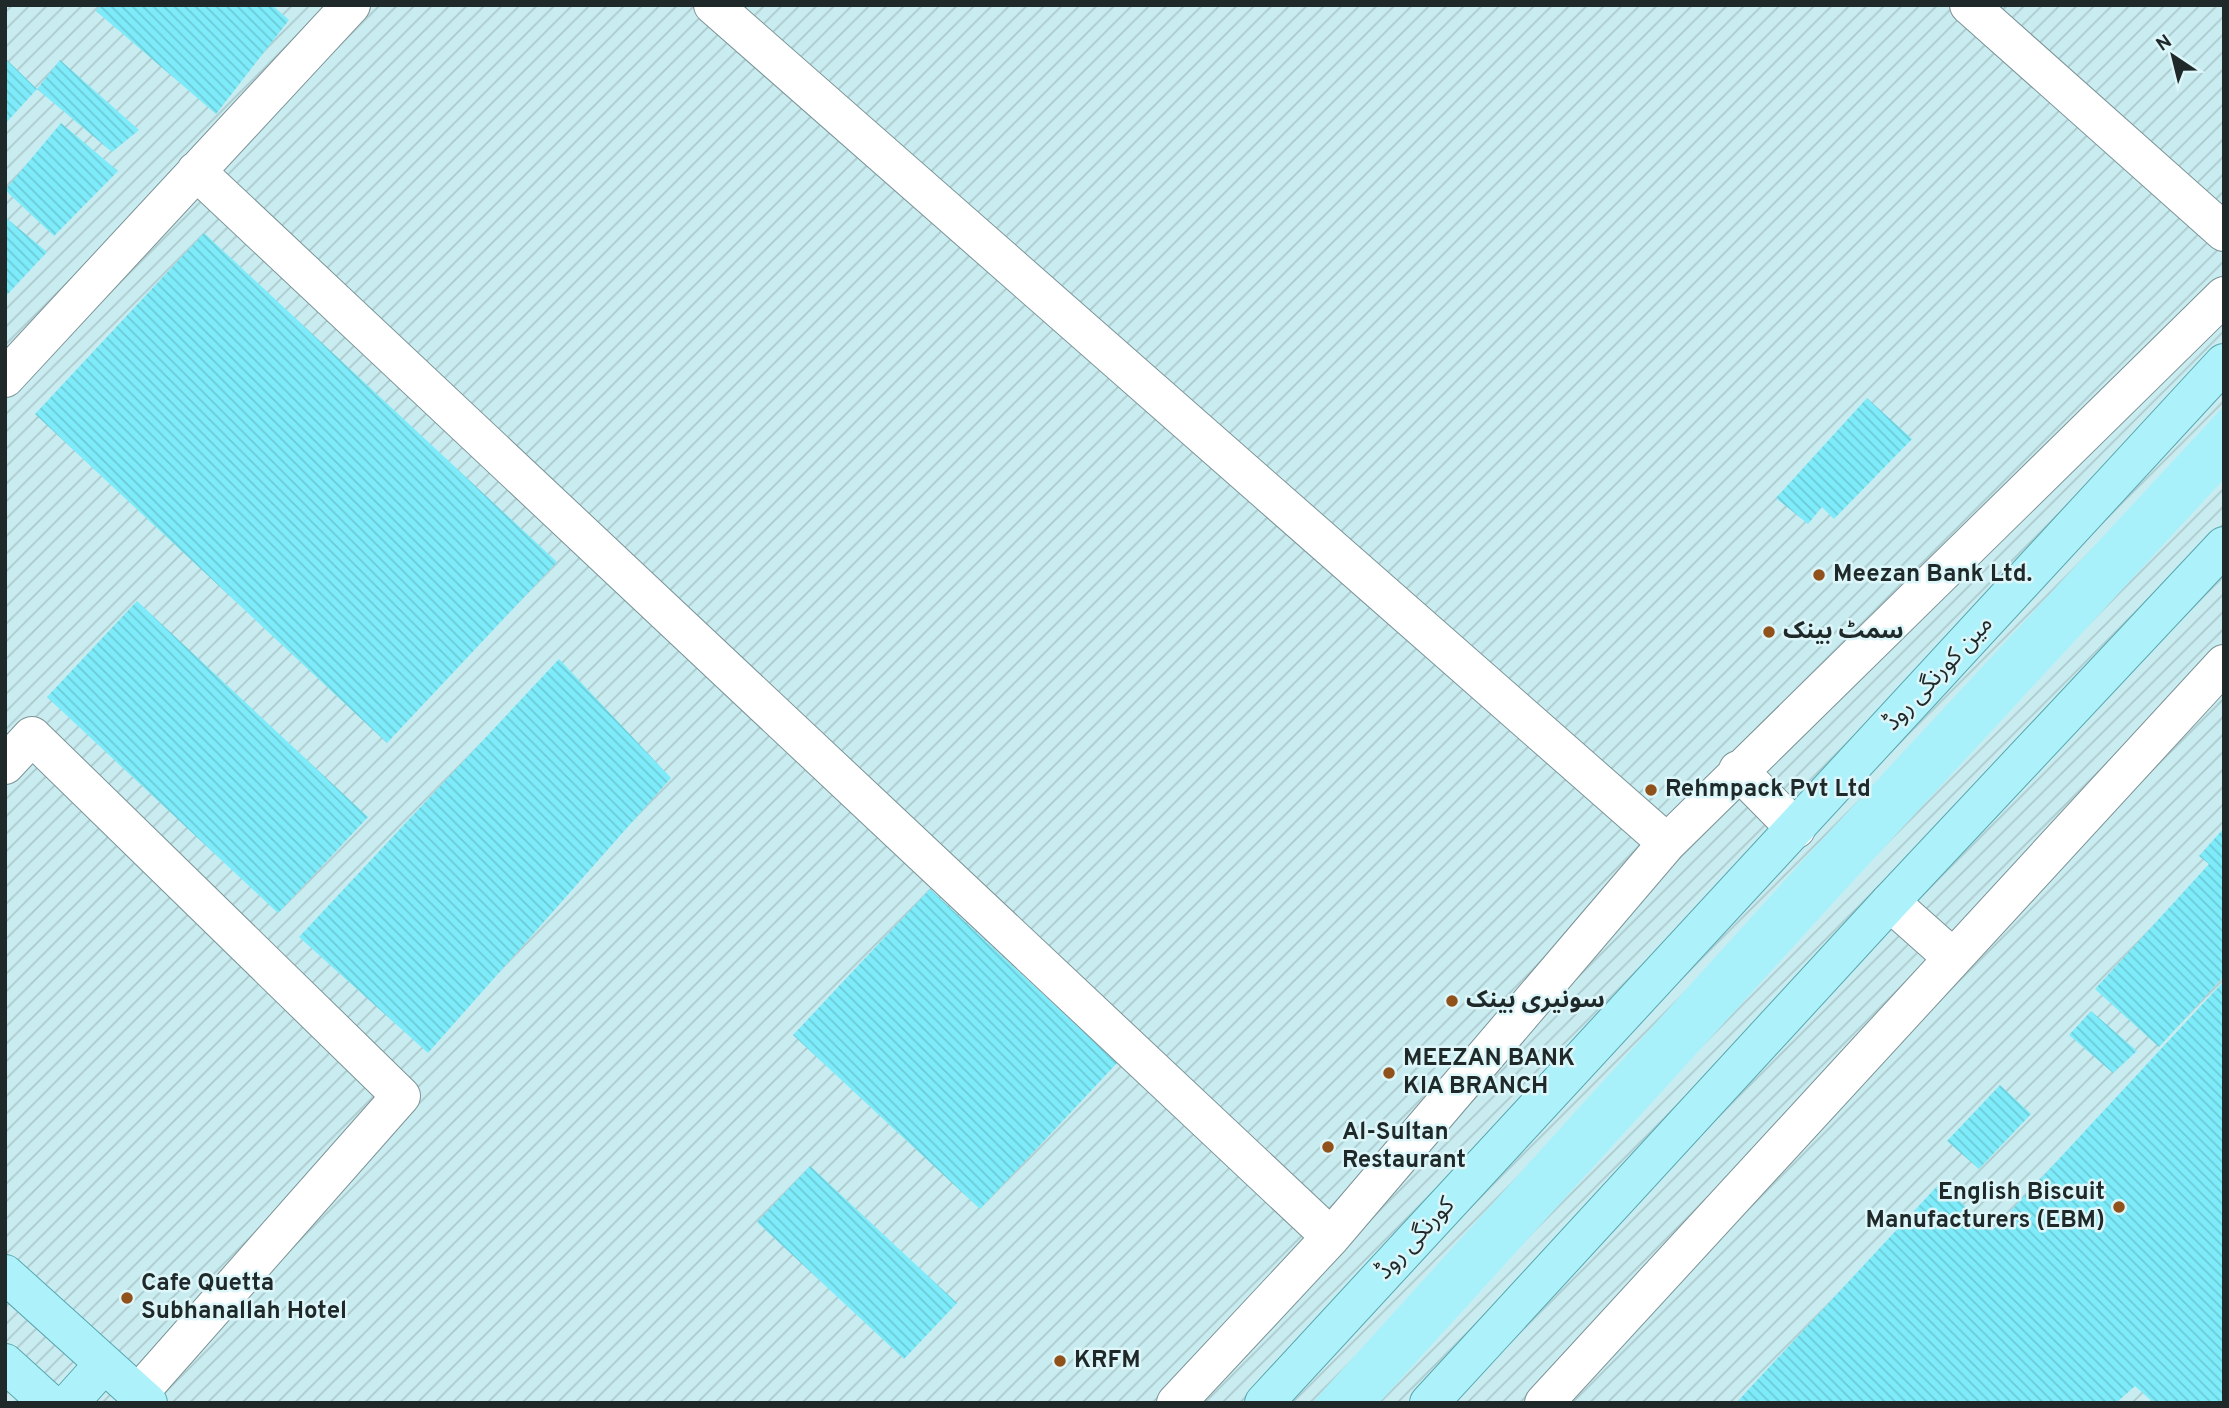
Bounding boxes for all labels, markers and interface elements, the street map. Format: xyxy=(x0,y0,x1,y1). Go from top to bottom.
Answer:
north arrow xyxy=(2138,21,2208,91)
text: N xyxy=(2152,30,2177,57)
place label: Meezan Bank Ltd. xyxy=(1833,560,2032,590)
marker: Meezan Bank Ltd. xyxy=(1811,567,1827,583)
street label: مین کورنگی روڈ xyxy=(1878,610,2000,738)
place label: سمٹ بینک xyxy=(1783,617,1904,647)
marker: سمٹ بینک xyxy=(1761,624,1777,640)
place label: Rehmpack Pvt Ltd xyxy=(1665,775,1871,805)
marker: Rehmpack Pvt Ltd xyxy=(1643,782,1659,798)
place label: سونیری بینک xyxy=(1466,986,1605,1016)
marker: سونیری بینک xyxy=(1444,993,1460,1009)
place label: MEEZAN BANK KIA BRANCH xyxy=(1403,1044,1575,1102)
marker: MEEZAN BANK KIA BRANCH xyxy=(1381,1065,1397,1081)
place label: Al-Sultan Restaurant xyxy=(1342,1118,1466,1176)
marker: Al-Sultan Restaurant xyxy=(1320,1139,1336,1155)
place label: English Biscuit Manufacturers (EBM) xyxy=(1866,1178,2105,1236)
street label: کورنگی روڈ xyxy=(1370,1191,1463,1287)
marker: English Biscuit Manufacturers (EBM) xyxy=(2111,1199,2127,1215)
place label: Cafe Quetta Subhanallah Hotel xyxy=(141,1269,347,1327)
marker: Cafe Quetta Subhanallah Hotel xyxy=(119,1290,135,1306)
place label: KRFM xyxy=(1074,1346,1141,1376)
marker: KRFM xyxy=(1052,1353,1068,1369)

